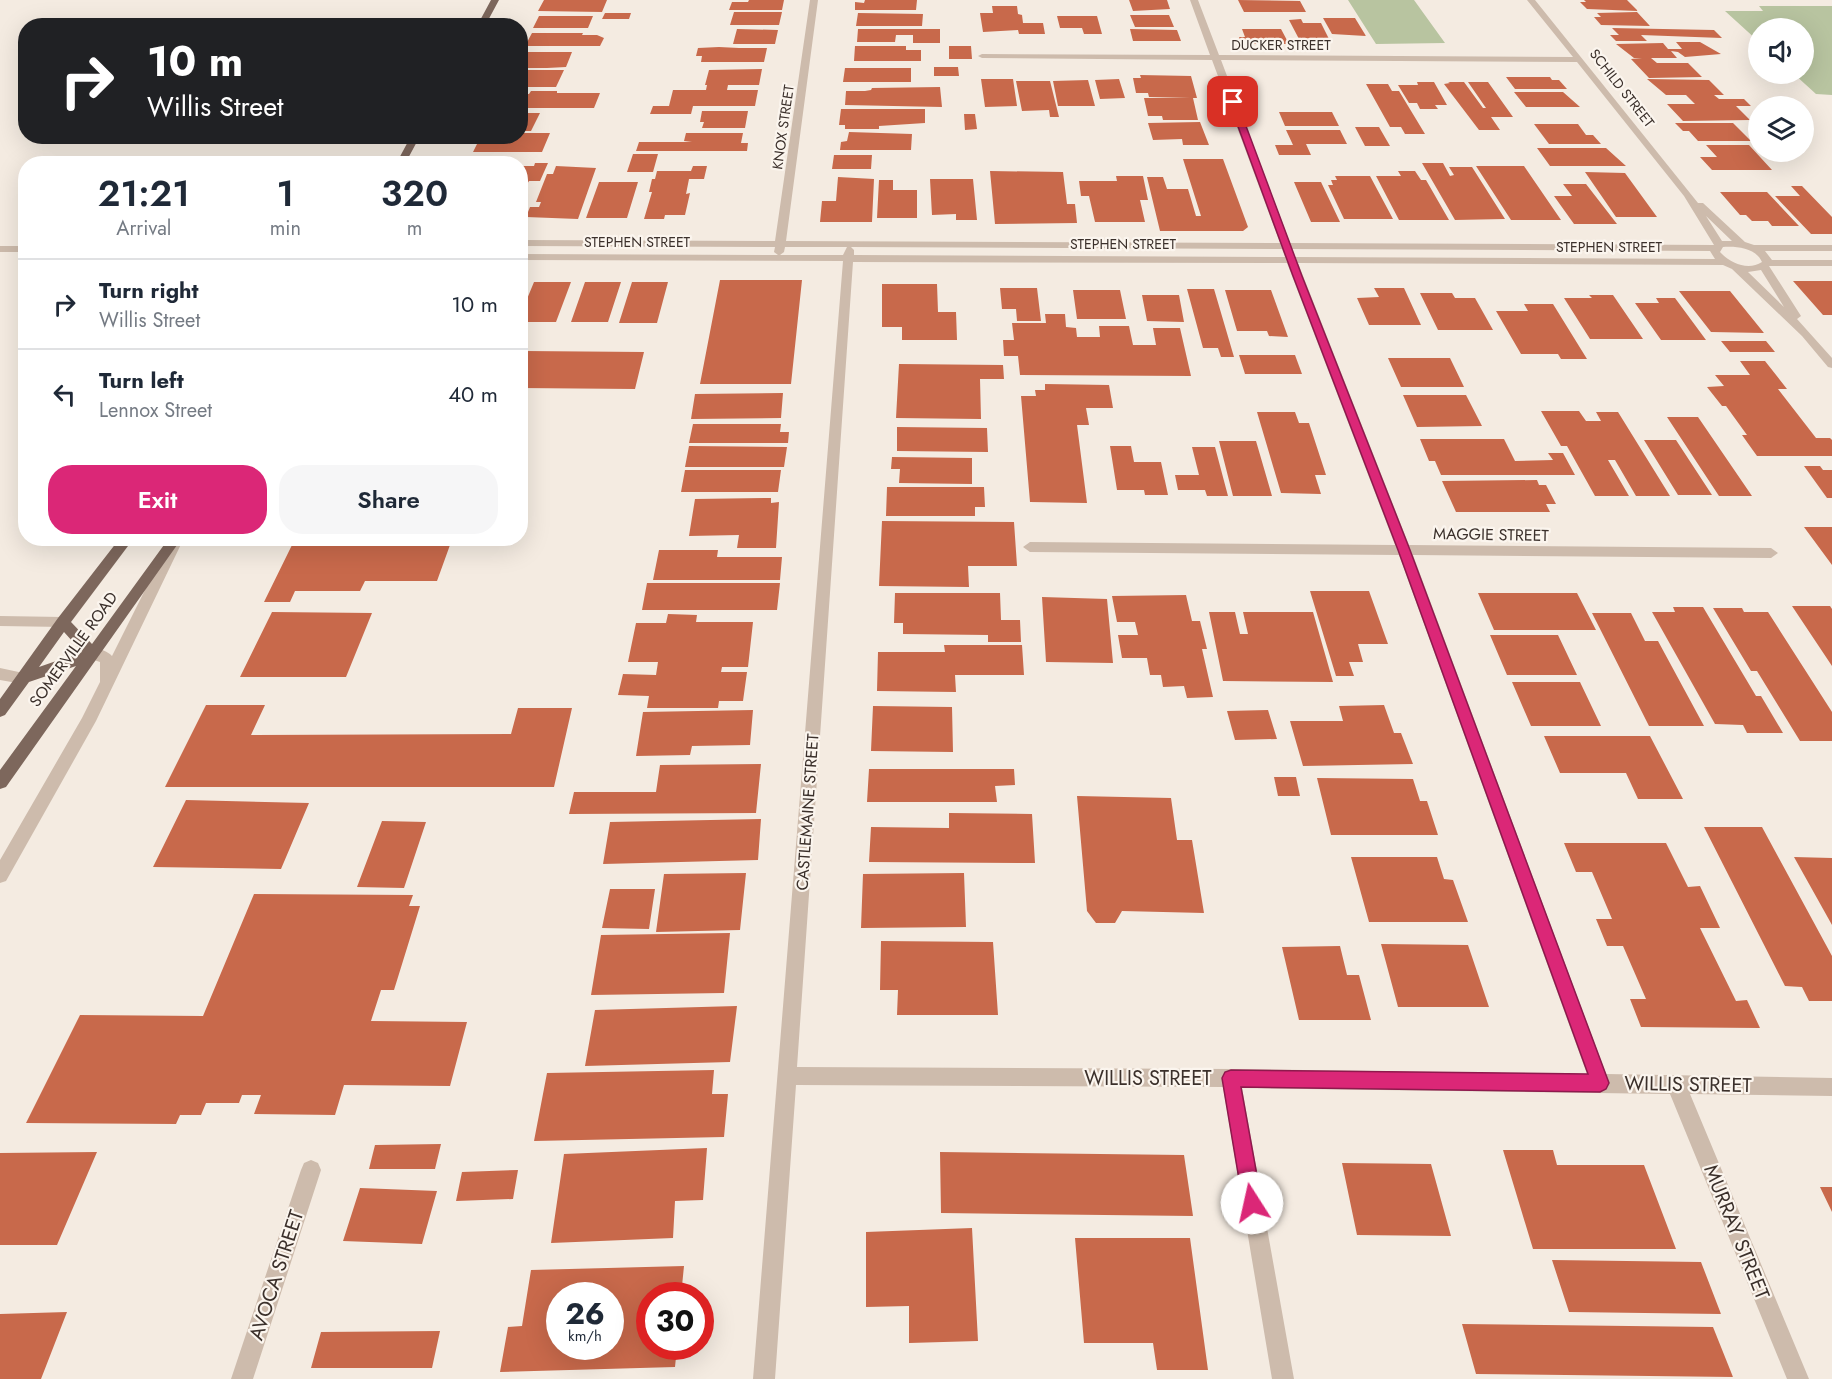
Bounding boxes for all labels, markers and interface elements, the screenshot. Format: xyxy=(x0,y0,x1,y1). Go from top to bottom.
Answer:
map controls xyxy=(1748,18,1814,162)
button: sound xyxy=(1748,18,1814,84)
text: 10 m xyxy=(147,31,243,92)
street label: DUCKER STREET xyxy=(1231,35,1331,55)
icon: right xyxy=(48,42,126,120)
street label: SCHILD STREET xyxy=(1585,45,1659,132)
pin xyxy=(1207,76,1258,127)
street label: KNOX STREET xyxy=(767,83,799,171)
icon: arrive xyxy=(1216,85,1249,118)
text: Willis Street xyxy=(147,87,284,126)
button: layers xyxy=(1748,96,1814,162)
text: 21:21 xyxy=(98,167,190,219)
text: 1 xyxy=(276,167,294,219)
text: 320 xyxy=(381,167,448,219)
text: Arrival xyxy=(116,214,171,243)
text: min xyxy=(270,214,301,243)
text: m xyxy=(407,214,422,243)
street label: STEPHEN STREET xyxy=(584,232,691,252)
street label: STEPHEN STREET xyxy=(1070,234,1177,254)
street label: STEPHEN STREET xyxy=(1556,237,1663,257)
text: Turn right xyxy=(99,274,199,306)
icon: right xyxy=(48,288,81,321)
text: 10 m xyxy=(451,288,498,320)
text: Willis Street xyxy=(99,306,200,335)
text: Turn left xyxy=(99,364,184,396)
icon: left xyxy=(48,378,81,411)
text: 40 m xyxy=(448,378,498,410)
text: Lennox Street xyxy=(99,396,212,425)
button: Exit xyxy=(48,465,267,534)
button: Share xyxy=(279,465,498,534)
street label: MAGGIE STREET xyxy=(1433,522,1550,547)
street label: SOMERVILLE ROAD xyxy=(24,587,123,712)
street label: CASTLEMAINE STREET xyxy=(791,732,824,891)
street label: WILLIS STREET xyxy=(1084,1064,1212,1093)
street label: WILLIS STREET xyxy=(1624,1069,1753,1100)
street label: MURRAY STREET xyxy=(1696,1161,1777,1305)
position arrow xyxy=(1220,1171,1284,1235)
street label: AVOCA STREET xyxy=(242,1206,311,1344)
speed limit sign: 30 xyxy=(636,1282,714,1360)
text: 26 xyxy=(565,1292,605,1335)
text: km/h xyxy=(568,1325,602,1347)

